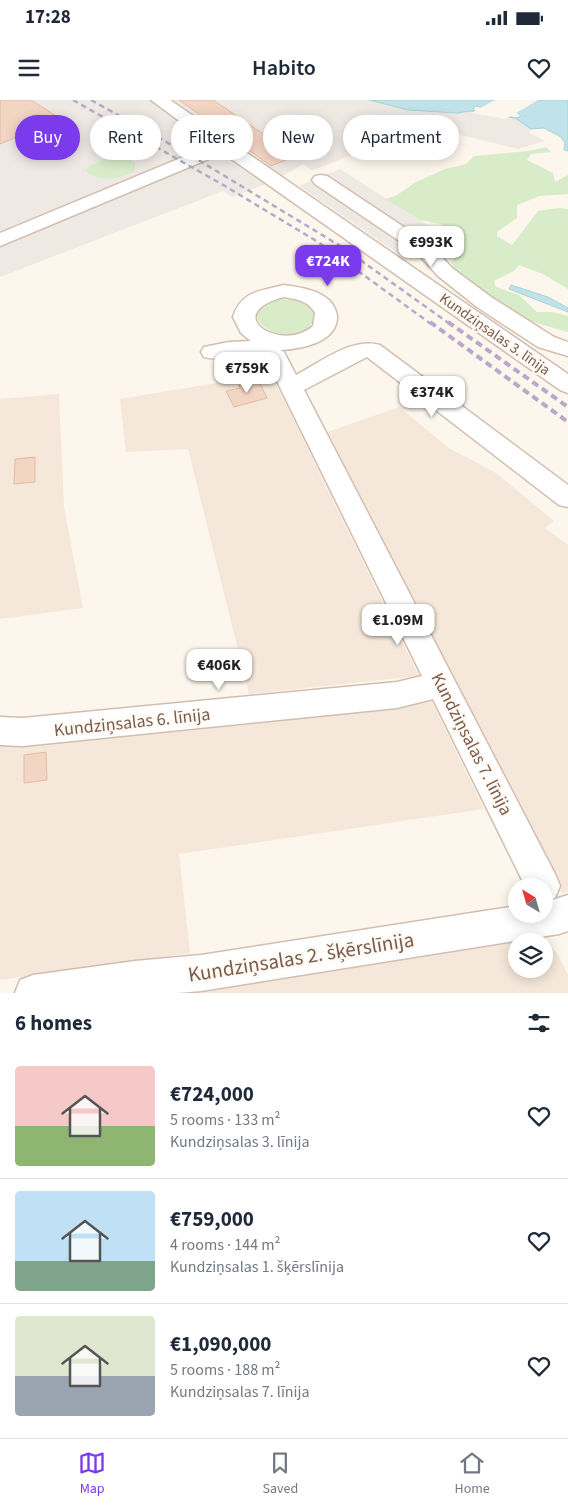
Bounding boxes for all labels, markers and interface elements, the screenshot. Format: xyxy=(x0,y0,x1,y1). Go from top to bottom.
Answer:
text: 17:28 xyxy=(25,4,71,31)
text: Habito xyxy=(252,52,316,84)
icon: menu xyxy=(15,54,43,82)
icon: heart xyxy=(525,54,553,82)
chip: Buy xyxy=(15,115,80,160)
chip: Rent xyxy=(90,115,161,160)
chip: Filters xyxy=(171,115,253,160)
chip: New xyxy=(263,115,333,160)
chip: Apartment xyxy=(343,115,459,160)
pin: €993K xyxy=(396,226,466,268)
text: €993K xyxy=(409,231,453,253)
pin: €724K xyxy=(293,244,363,287)
text: €724K xyxy=(306,250,350,272)
street label: Kundziņsalas 3. līnija xyxy=(435,288,554,381)
pin: €759K xyxy=(212,352,282,394)
text: €759K xyxy=(225,357,269,379)
pin: €374K xyxy=(397,376,467,418)
text: €374K xyxy=(410,381,454,403)
pin: €1.09M xyxy=(357,604,439,646)
text: €1.09M xyxy=(373,609,423,631)
pin: €406K xyxy=(184,648,254,691)
text: €406K xyxy=(197,654,241,676)
street label: Kundziņsalas 7. līnija xyxy=(425,669,518,820)
street label: Kundziņsalas 6. līnija xyxy=(53,702,211,743)
north arrow xyxy=(508,878,552,922)
map controls xyxy=(508,878,553,978)
street label: Kundziņsalas 2. šķērslīnija xyxy=(186,924,416,990)
button: layers xyxy=(508,933,553,978)
text: 6 homes xyxy=(15,1008,92,1038)
icon: filters xyxy=(525,1009,553,1037)
text: €724,000 xyxy=(170,1079,254,1109)
icon: home xyxy=(55,1086,115,1146)
icon: heart xyxy=(525,1102,553,1130)
text: 5 rooms · 133 m² xyxy=(170,1109,280,1131)
text: Kundziņsalas 3. līnija xyxy=(170,1131,310,1153)
text: €759,000 xyxy=(170,1204,254,1234)
icon: home xyxy=(55,1211,115,1271)
icon: heart xyxy=(525,1227,553,1255)
text: 4 rooms · 144 m² xyxy=(170,1234,280,1256)
text: Kundziņsalas 1. šķērslīnija xyxy=(170,1256,344,1278)
text: €1,090,000 xyxy=(170,1329,271,1359)
icon: home xyxy=(55,1336,115,1396)
icon: heart xyxy=(525,1352,553,1380)
text: 5 rooms · 188 m² xyxy=(170,1359,280,1381)
text: Kundziņsalas 7. līnija xyxy=(170,1381,310,1403)
tab: Map xyxy=(78,1449,106,1499)
tab: Saved xyxy=(262,1449,298,1499)
tab: Home xyxy=(455,1449,490,1499)

